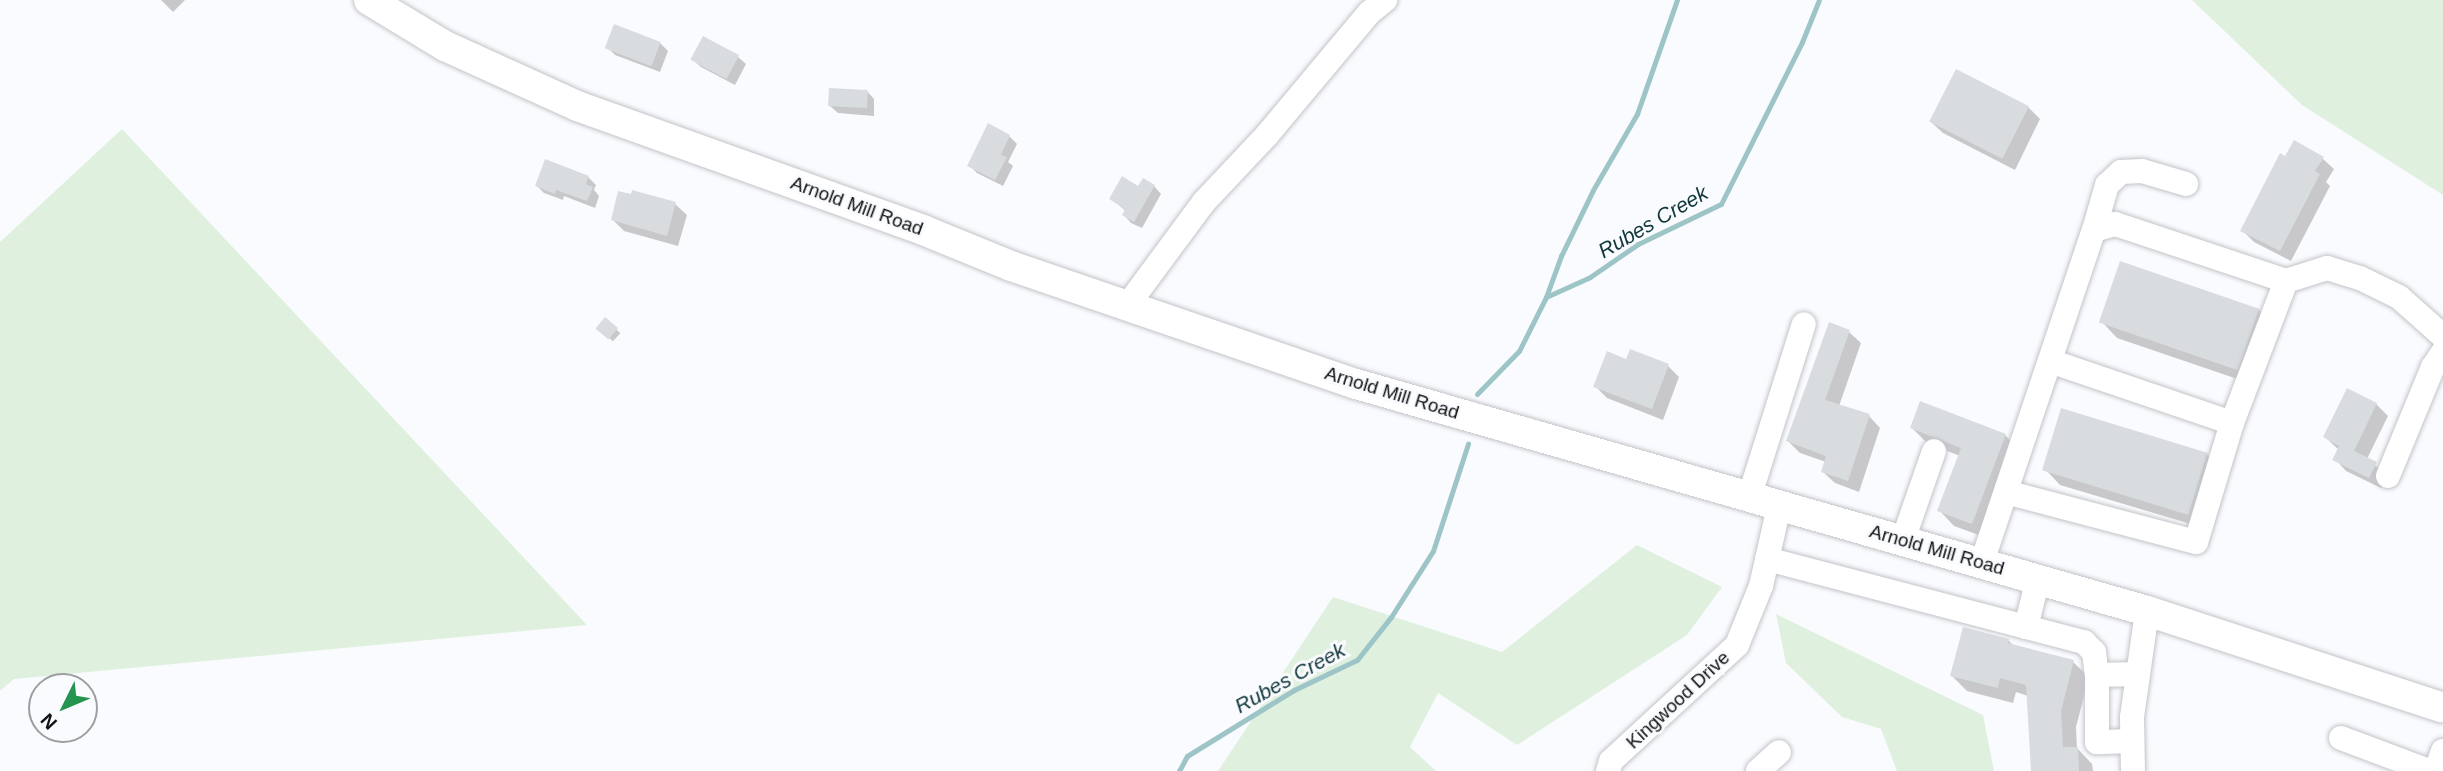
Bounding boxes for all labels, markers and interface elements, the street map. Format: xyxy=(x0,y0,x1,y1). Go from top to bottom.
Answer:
street label: Arnold Mill Road xyxy=(788,171,926,241)
water label: Rubes Creek xyxy=(1594,180,1712,264)
street label: Arnold Mill Road xyxy=(1322,362,1462,424)
street label: Arnold Mill Road xyxy=(1867,520,2007,580)
water label: Rubes Creek xyxy=(1230,637,1350,719)
street label: Kingwood Drive xyxy=(1622,646,1734,754)
north arrow xyxy=(28,673,98,743)
text: N xyxy=(36,709,61,733)

